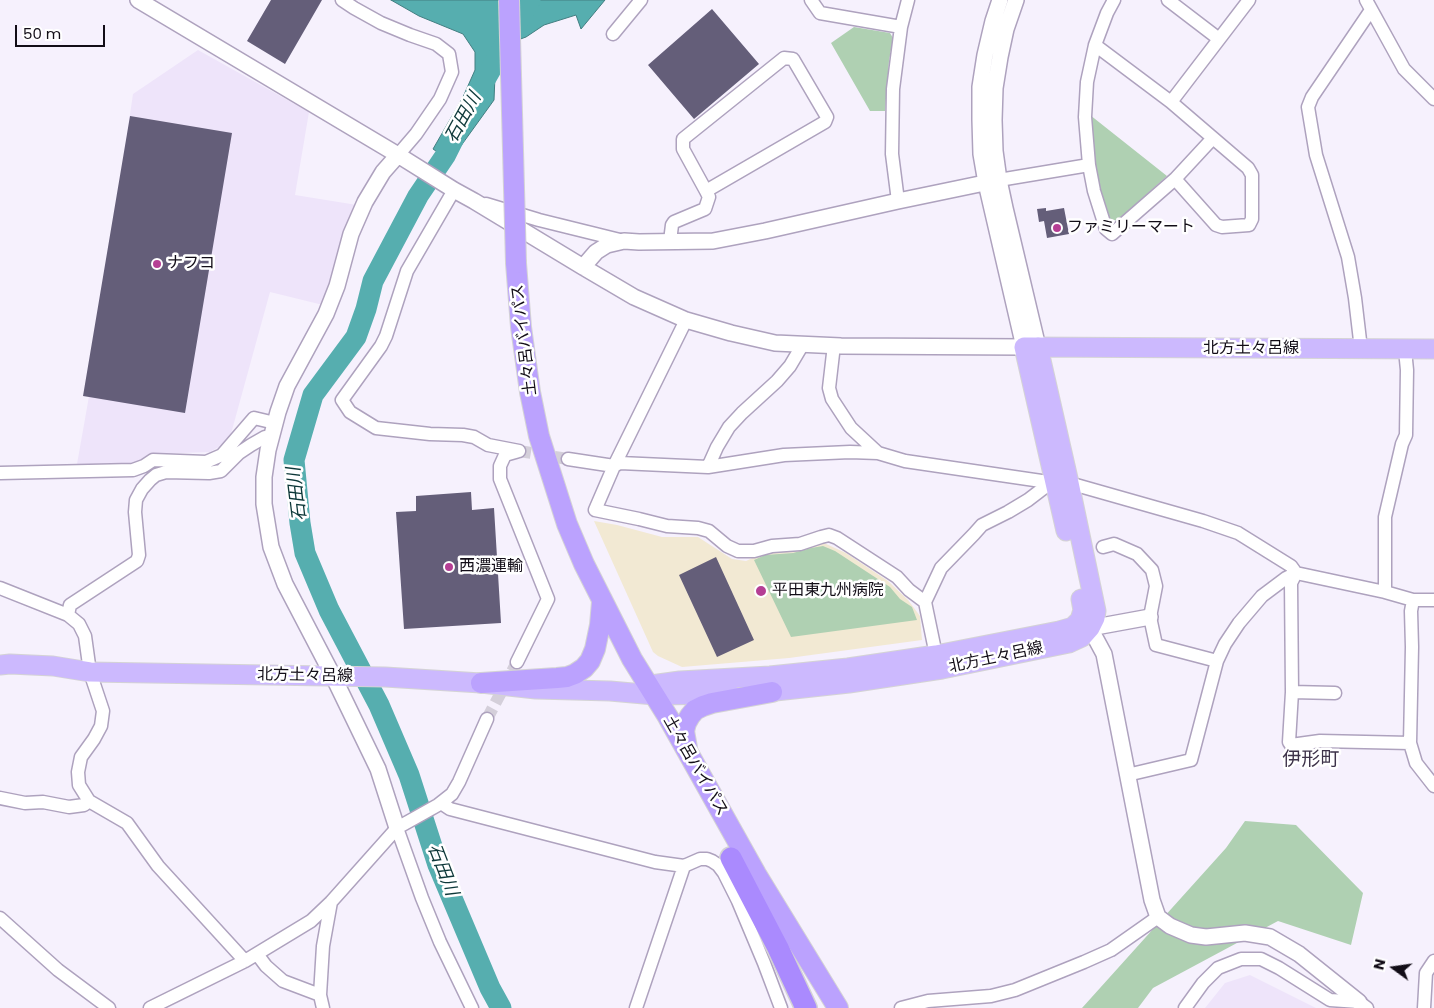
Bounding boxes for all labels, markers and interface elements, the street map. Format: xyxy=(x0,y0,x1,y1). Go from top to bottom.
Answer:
scale bar xyxy=(18,15,108,47)
text: 50 m xyxy=(23,23,61,44)
water label: 石田川 xyxy=(441,89,487,147)
place label: ファミリーマート xyxy=(1067,218,1195,238)
marker: ファミリーマート xyxy=(1051,222,1063,234)
place label: ナフコ xyxy=(167,254,215,274)
marker: ナフコ xyxy=(151,258,163,270)
street label: 土々呂バイパス xyxy=(509,283,541,397)
street label: 北方土々呂線 xyxy=(1203,339,1299,359)
water label: 石田川 xyxy=(284,466,312,522)
place label: 西濃運輸 xyxy=(459,557,523,577)
marker: 西濃運輸 xyxy=(443,561,455,573)
place label: 平田東九州病院 xyxy=(772,581,884,601)
marker: 平田東九州病院 xyxy=(754,584,768,598)
street label: 北方土々呂線 xyxy=(947,639,1045,677)
street label: 北方土々呂線 xyxy=(257,666,353,686)
street label: 土々呂バイパス xyxy=(659,713,731,819)
district label: 伊形町 xyxy=(1283,749,1339,771)
water label: 石田川 xyxy=(422,841,462,899)
north arrow xyxy=(1369,943,1419,993)
text: N xyxy=(1368,957,1390,972)

